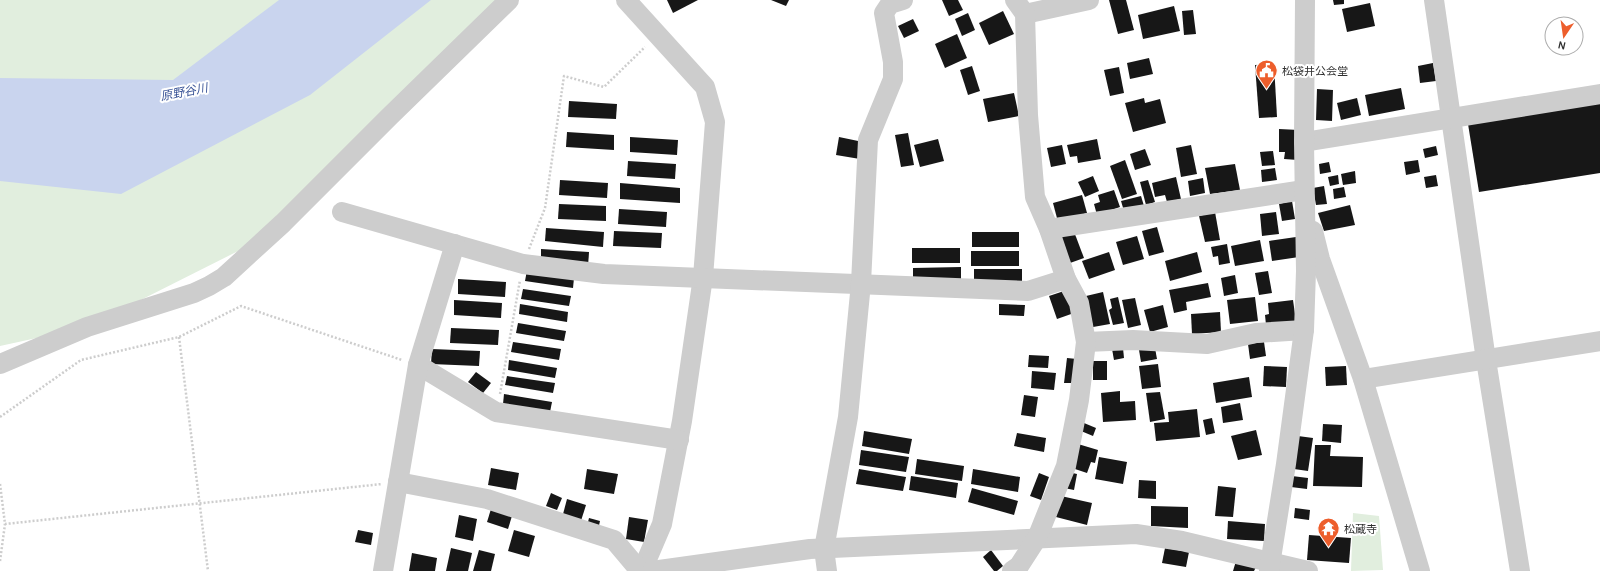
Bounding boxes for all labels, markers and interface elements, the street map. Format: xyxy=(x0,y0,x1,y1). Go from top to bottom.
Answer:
north arrow xyxy=(1544,16,1584,56)
text: N xyxy=(1557,38,1567,52)
public building icon: 松袋井公会堂 xyxy=(1253,58,1279,91)
place label: 松袋井公会堂 xyxy=(1282,65,1348,78)
water label: 原野谷川 xyxy=(159,80,211,103)
temple icon: 松蔵寺 xyxy=(1316,516,1342,549)
place label: 松蔵寺 xyxy=(1344,523,1377,536)

